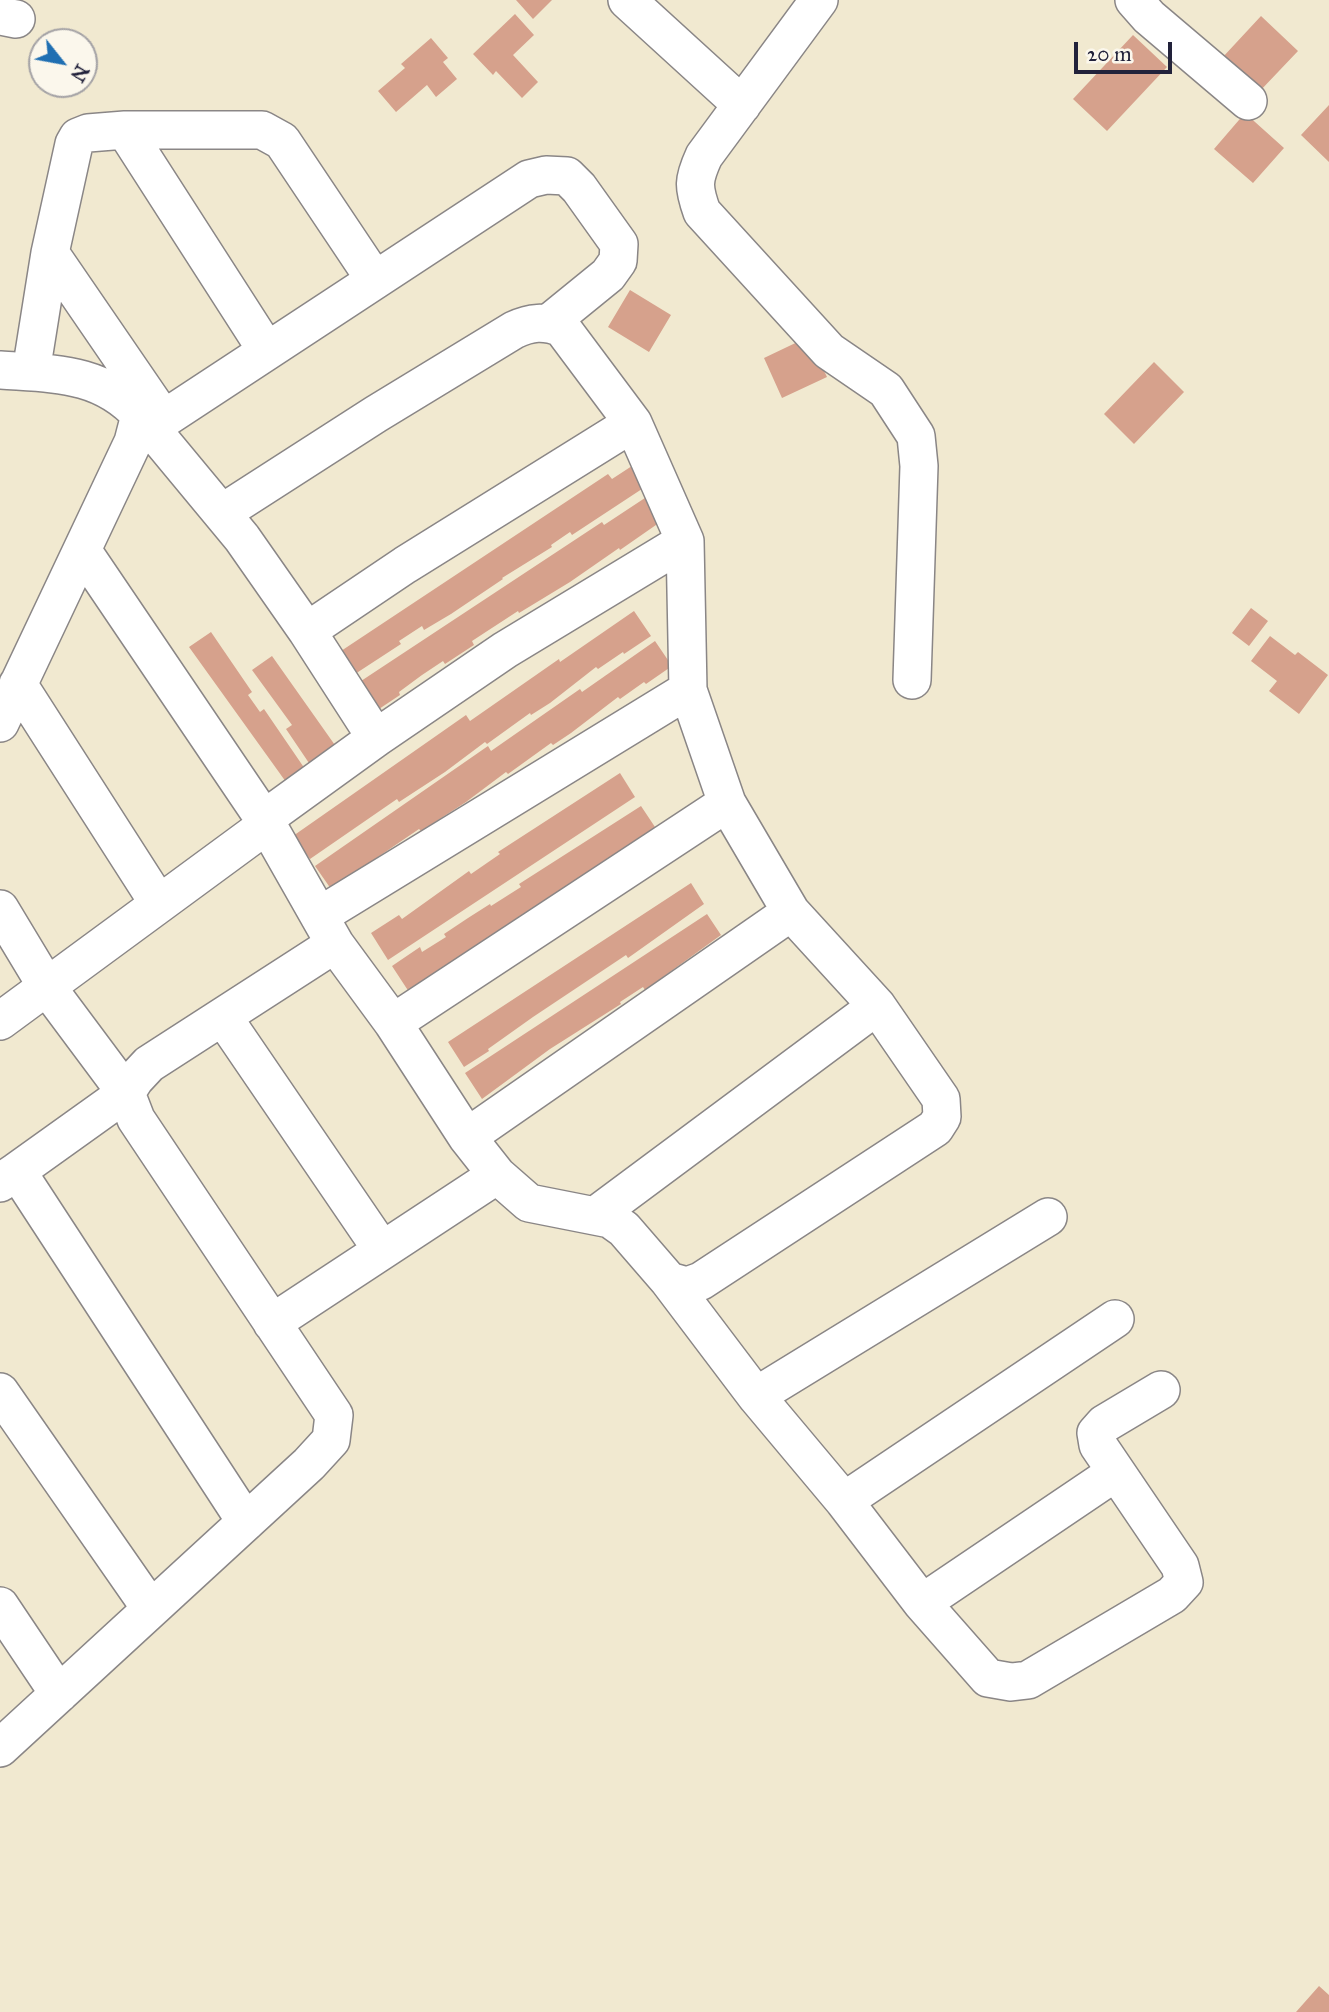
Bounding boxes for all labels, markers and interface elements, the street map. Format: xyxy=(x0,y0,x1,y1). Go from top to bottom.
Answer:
north arrow xyxy=(28,28,98,98)
scale bar xyxy=(1077,28,1175,72)
text: 20 m xyxy=(1087,41,1132,67)
text: N xyxy=(66,60,94,86)

